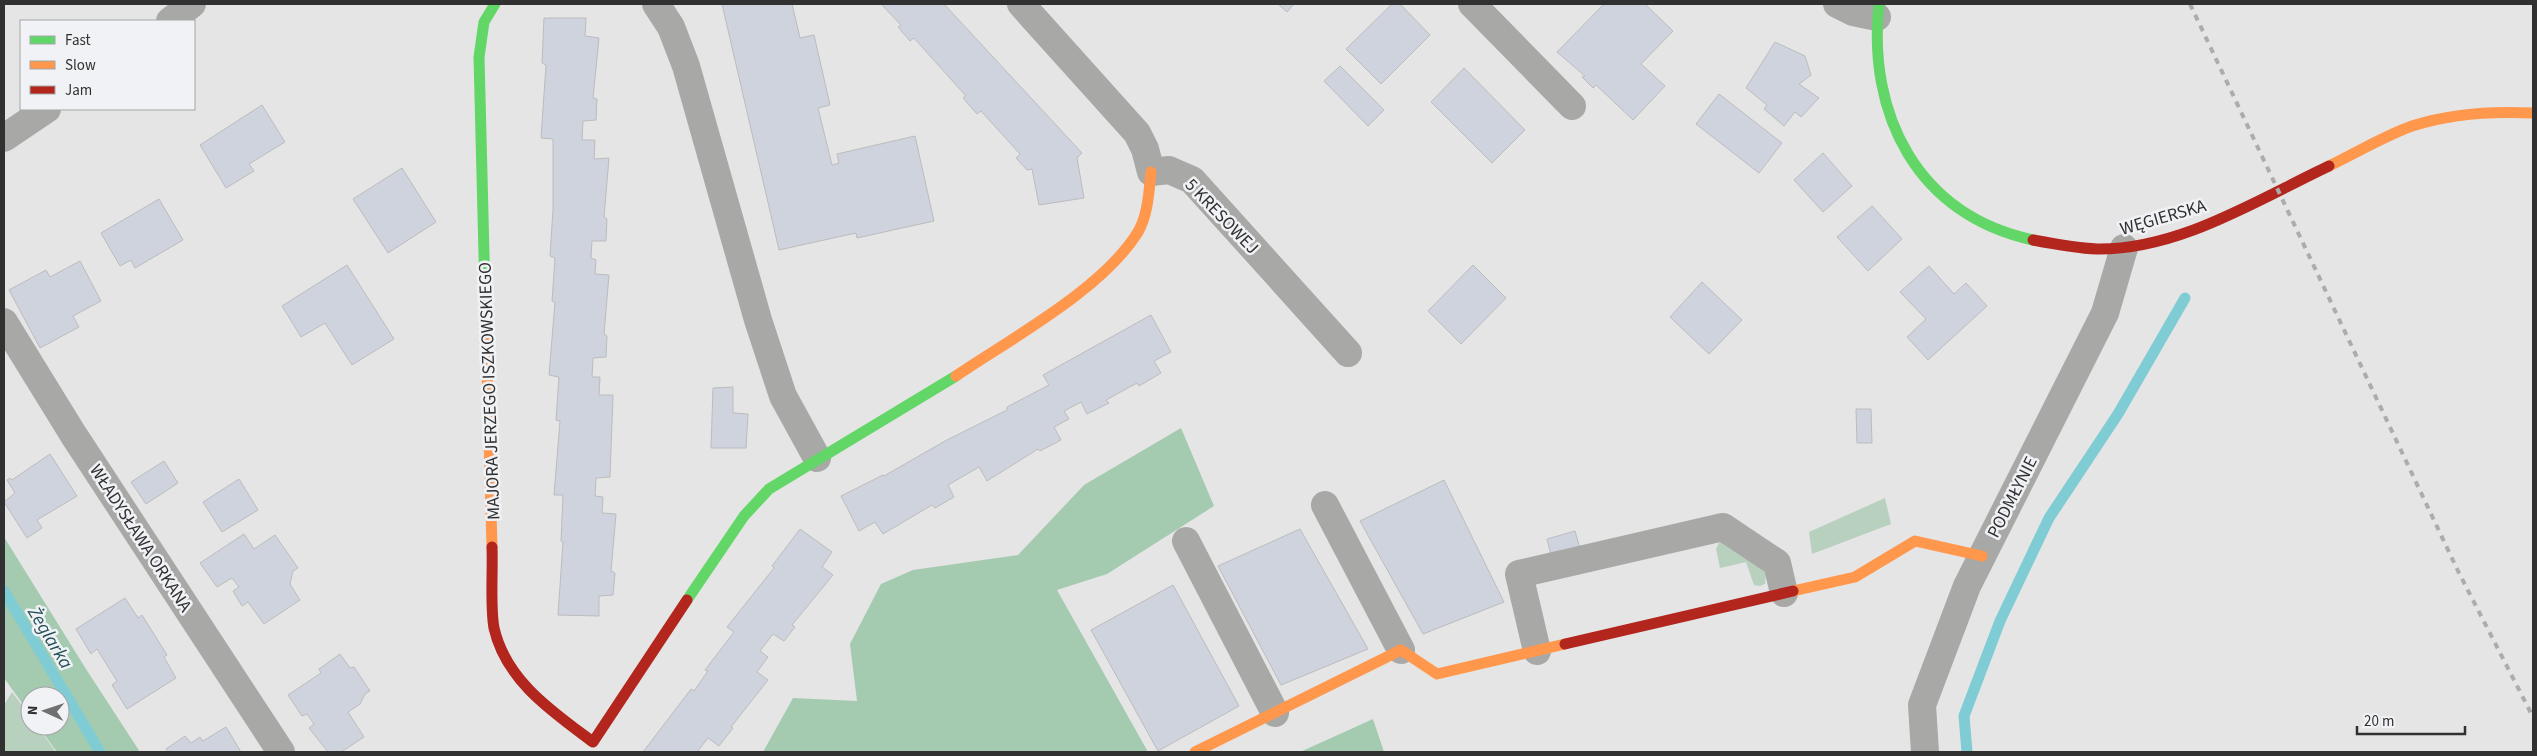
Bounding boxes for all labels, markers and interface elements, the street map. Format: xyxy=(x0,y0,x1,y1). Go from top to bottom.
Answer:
legend xyxy=(20,20,195,110)
text: Fast xyxy=(65,30,91,51)
text: Slow xyxy=(65,55,96,76)
text: Jam xyxy=(65,80,92,101)
street label: 5 KRESOWEJ xyxy=(1179,173,1264,260)
street label: WĘGIERSKA xyxy=(2117,193,2209,242)
street label: MAJORA JERZEGO ISZKOWSKIEGO xyxy=(472,261,506,520)
street label: PODMŁYNIE xyxy=(1981,452,2044,542)
street label: WŁADYSŁAWA ORKANA xyxy=(83,460,198,617)
water label: Żeglarka xyxy=(20,601,79,674)
north arrow xyxy=(20,686,70,736)
scale bar xyxy=(2357,704,2464,736)
text: N xyxy=(23,705,43,716)
text: 20 m xyxy=(2364,711,2394,732)

